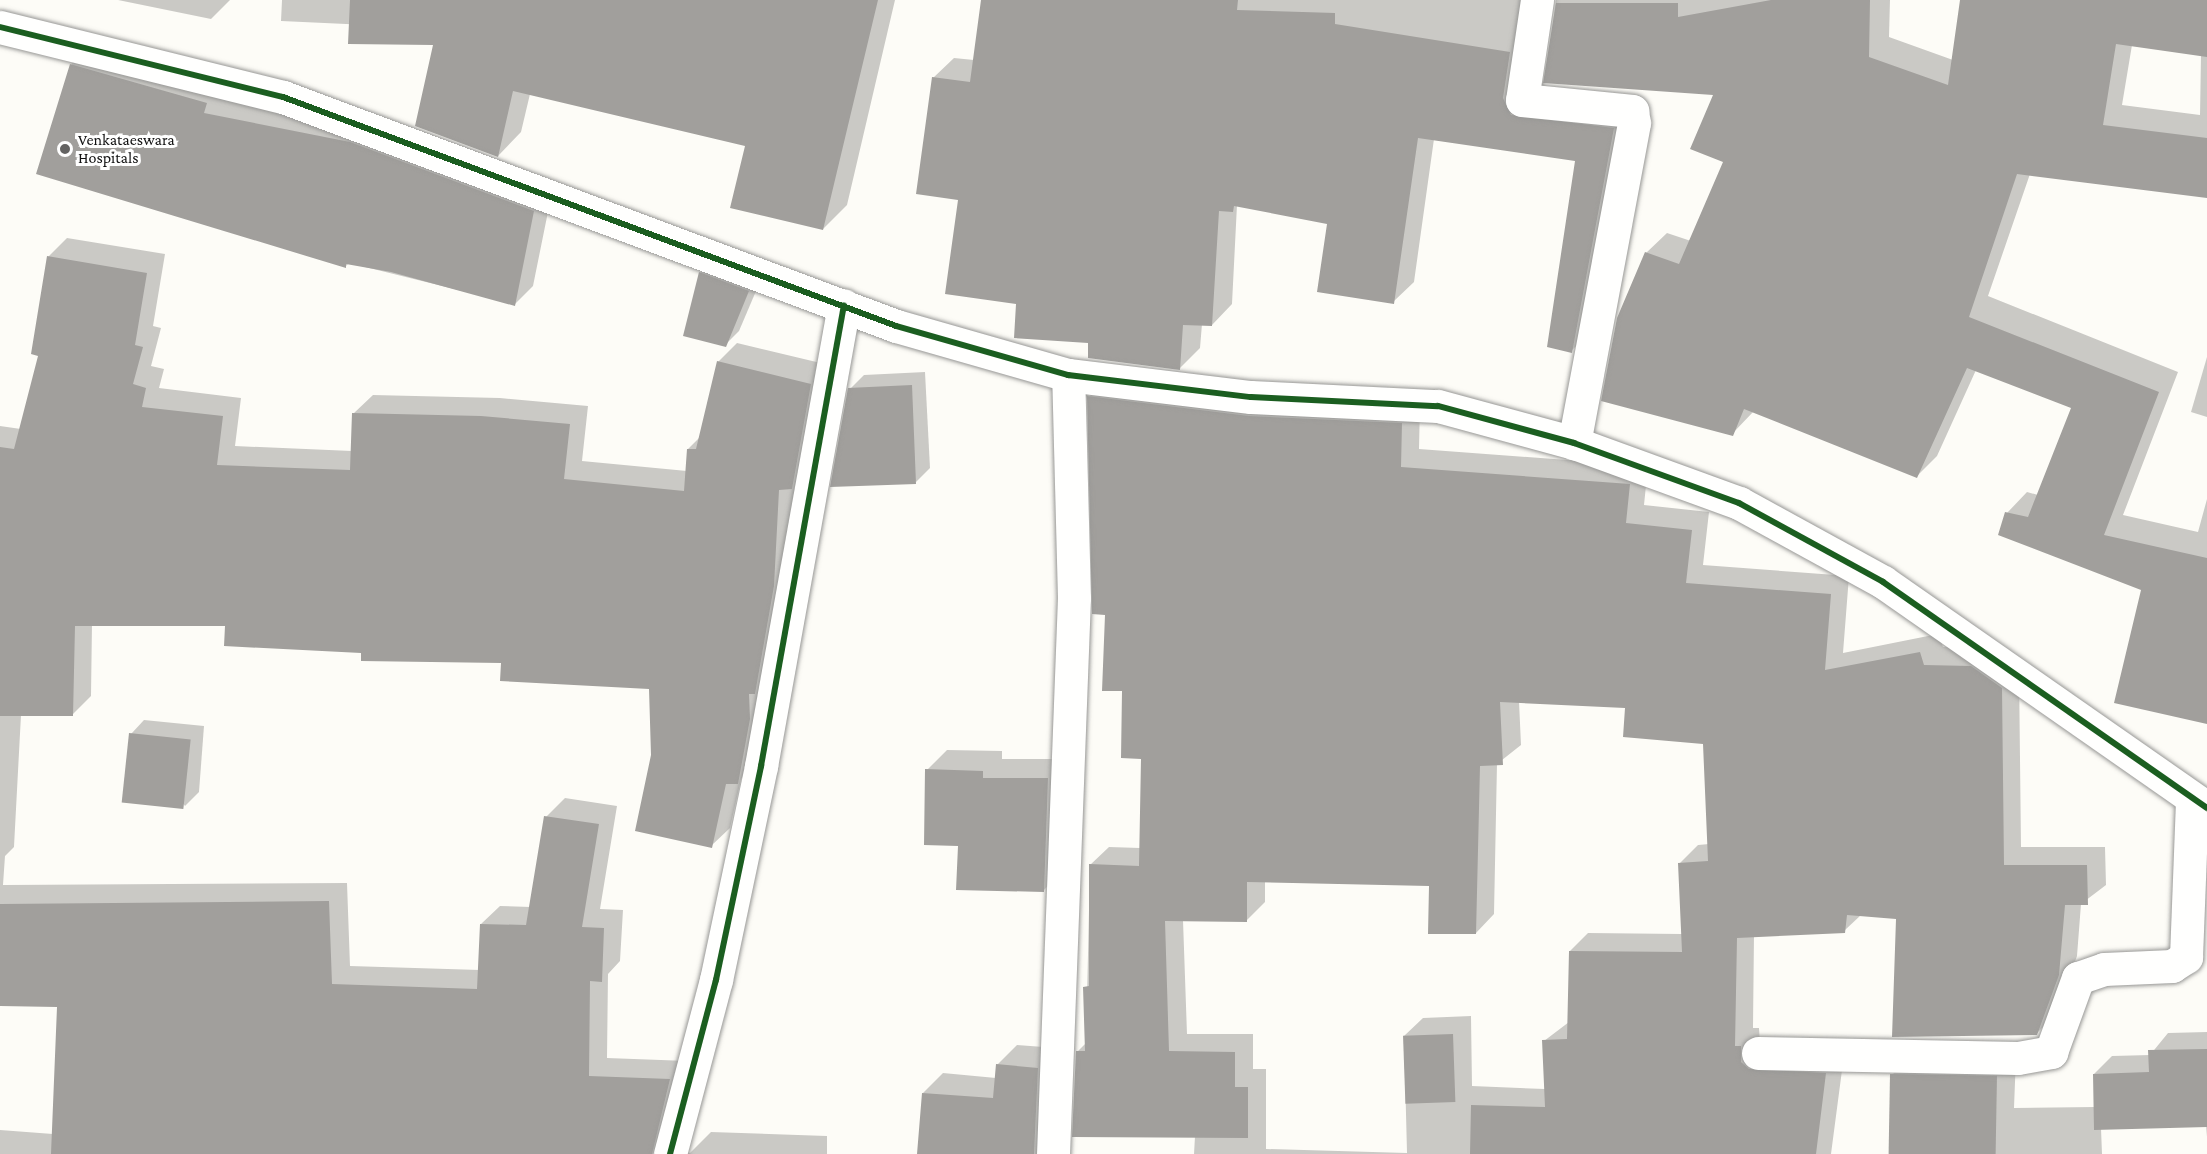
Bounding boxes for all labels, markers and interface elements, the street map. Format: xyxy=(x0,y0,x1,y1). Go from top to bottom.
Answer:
place label: Venkataeswara Hospitals xyxy=(78,130,175,168)
marker: Venkataeswara Hospitals xyxy=(56,140,74,158)

